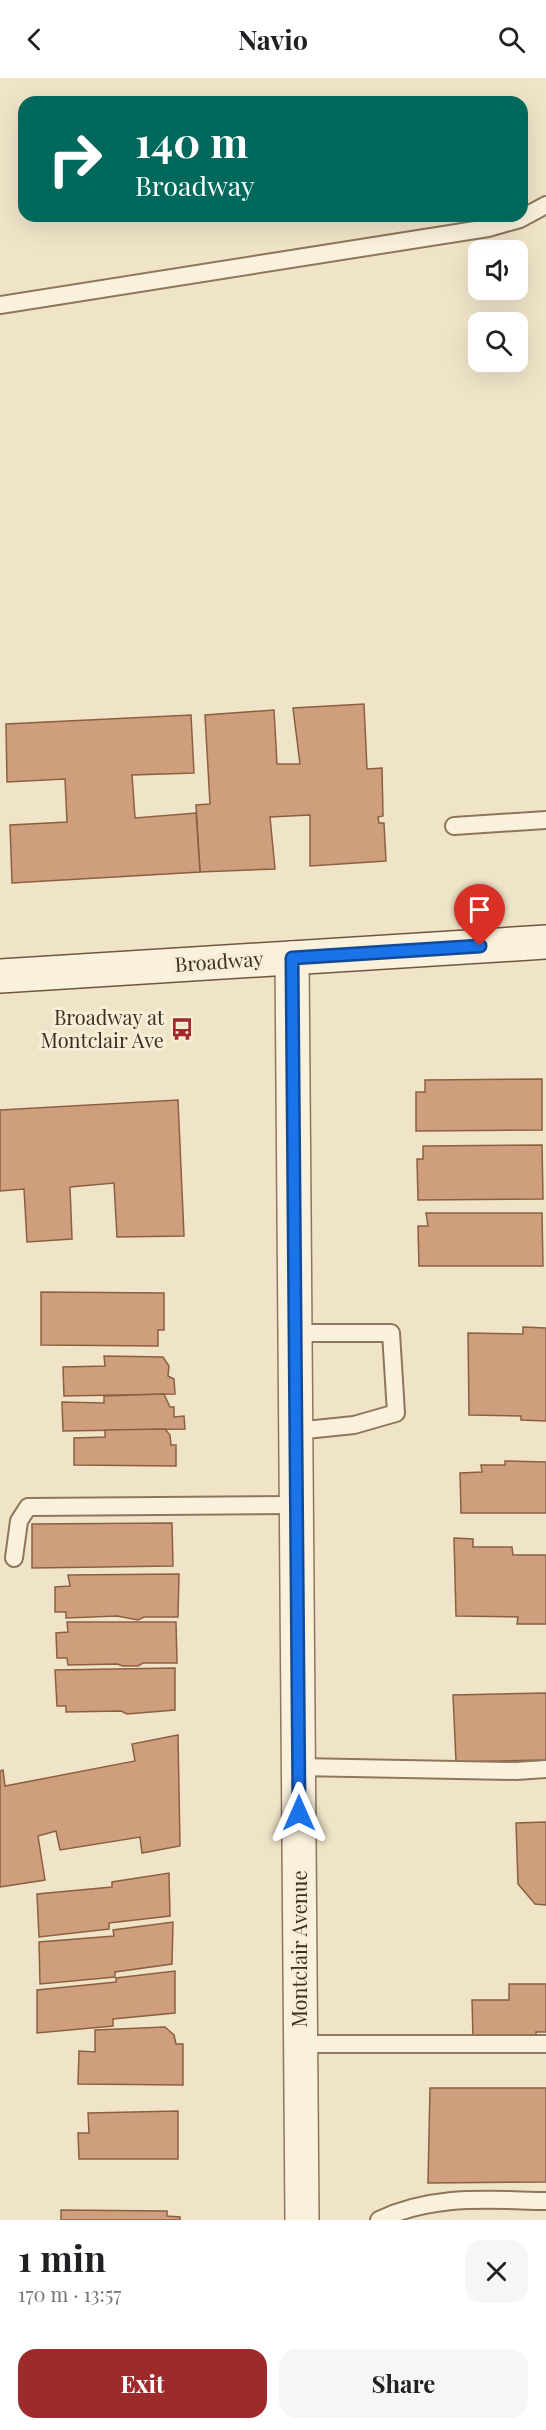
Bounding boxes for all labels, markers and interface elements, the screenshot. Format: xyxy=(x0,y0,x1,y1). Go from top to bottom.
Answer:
text: Navio xyxy=(238,21,308,57)
icon: back xyxy=(18,23,51,56)
icon: search xyxy=(495,23,528,56)
text: 140 m xyxy=(135,113,248,169)
icon: right xyxy=(36,120,114,198)
text: Broadway xyxy=(135,167,255,203)
map controls xyxy=(468,240,528,372)
button: sound xyxy=(468,240,528,300)
button: search xyxy=(468,312,528,372)
pin xyxy=(454,884,505,946)
icon: arrive xyxy=(463,893,496,926)
street label: Broadway xyxy=(174,944,264,977)
place label: Broadway at Montclair Ave xyxy=(41,1003,165,1053)
bus stop icon: Broadway at Montclair Ave xyxy=(169,1016,195,1042)
position arrow xyxy=(267,1781,331,1845)
street label: Montclair Avenue xyxy=(285,1870,312,2028)
text: 1 min xyxy=(18,2233,106,2281)
button: close xyxy=(465,2240,528,2303)
text: 170 m · 13:57 xyxy=(18,2280,121,2307)
button: Exit xyxy=(18,2349,267,2418)
button: Share xyxy=(279,2349,528,2418)

